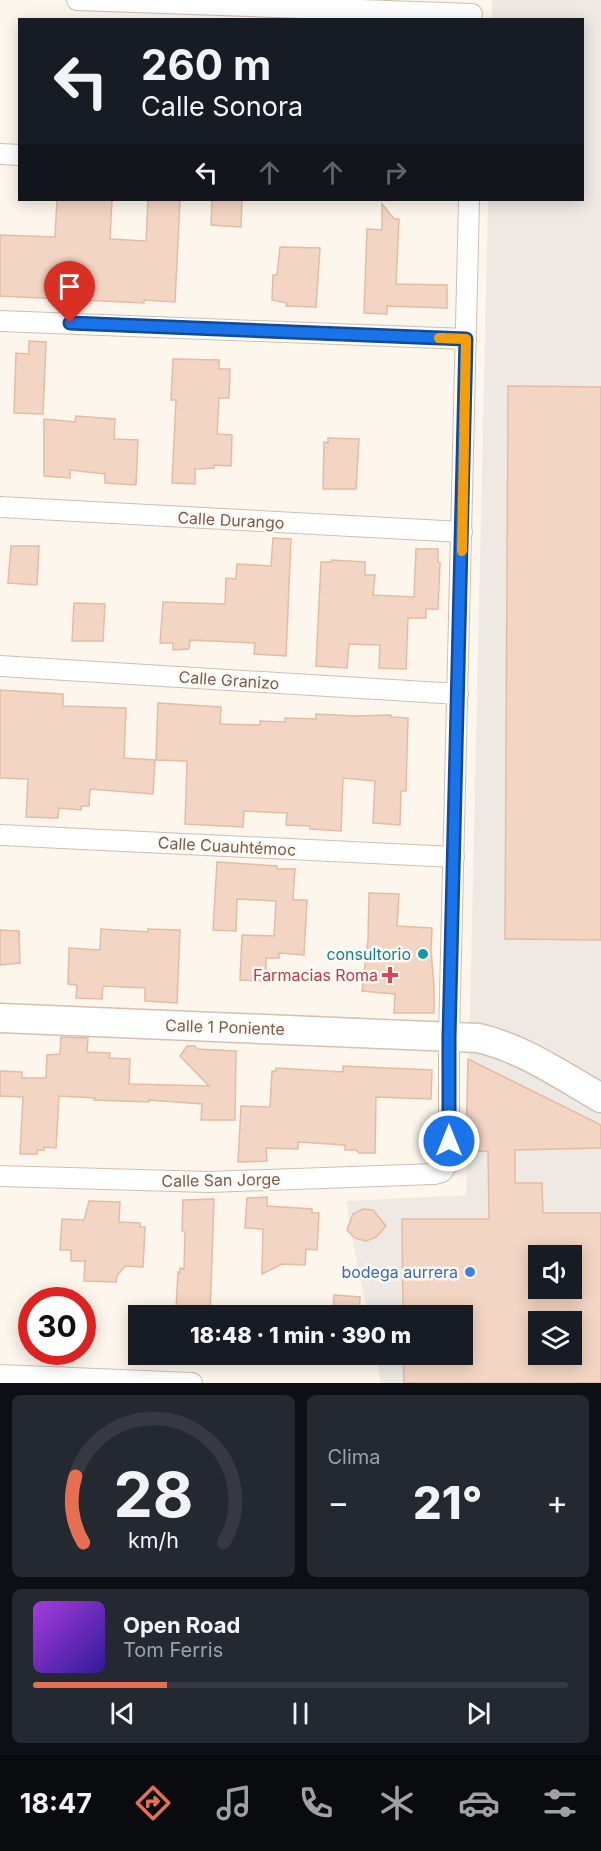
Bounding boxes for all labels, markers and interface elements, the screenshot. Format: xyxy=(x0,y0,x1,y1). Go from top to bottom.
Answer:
text: 260 m xyxy=(141,39,271,90)
icon: left xyxy=(42,42,120,120)
text: Calle Sonora xyxy=(141,90,303,123)
icon: left xyxy=(190,156,223,189)
icon: ahead xyxy=(253,156,286,189)
icon: ahead xyxy=(316,156,349,189)
icon: right xyxy=(379,156,412,189)
pin xyxy=(44,261,95,323)
icon: arrive xyxy=(53,270,86,303)
street label: Calle Durango xyxy=(177,507,285,533)
street label: Calle Granizo xyxy=(178,667,280,693)
street label: Calle Cuauhtémoc xyxy=(157,832,297,860)
place label: consultorio xyxy=(326,944,411,964)
marker: consultorio xyxy=(416,947,430,961)
place label: Farmacias Roma xyxy=(253,965,378,985)
marker: Farmacias Roma xyxy=(383,968,397,982)
street label: Calle 1 Poniente xyxy=(165,1015,285,1039)
position arrow xyxy=(417,1109,481,1173)
street label: Calle San Jorge xyxy=(161,1169,281,1191)
map controls xyxy=(528,1245,582,1365)
button: sound xyxy=(528,1245,582,1299)
place label: bodega aurrera xyxy=(341,1262,458,1282)
marker: bodega aurrera xyxy=(463,1265,477,1279)
speed limit sign: 30 xyxy=(18,1287,96,1365)
button: layers xyxy=(528,1311,582,1365)
text: 18:48 · 1 min · 390 m xyxy=(190,1322,411,1348)
text: Clima xyxy=(328,1445,381,1469)
text: 28 xyxy=(113,1457,193,1532)
text: 21° xyxy=(413,1475,482,1530)
text: − xyxy=(328,1482,349,1522)
text: + xyxy=(546,1482,568,1522)
text: km/h xyxy=(128,1527,179,1553)
text: Open Road xyxy=(123,1612,240,1638)
text: Tom Ferris xyxy=(123,1638,223,1662)
icon: previous xyxy=(106,1697,139,1730)
icon: pause xyxy=(284,1697,317,1730)
icon: next xyxy=(462,1697,495,1730)
icon: directions xyxy=(132,1782,174,1824)
icon: music xyxy=(213,1782,255,1824)
icon: phone xyxy=(295,1782,337,1824)
icon: climate xyxy=(376,1782,418,1824)
icon: car xyxy=(458,1782,500,1824)
icon: filters xyxy=(539,1782,581,1824)
text: 18:47 xyxy=(20,1787,92,1820)

